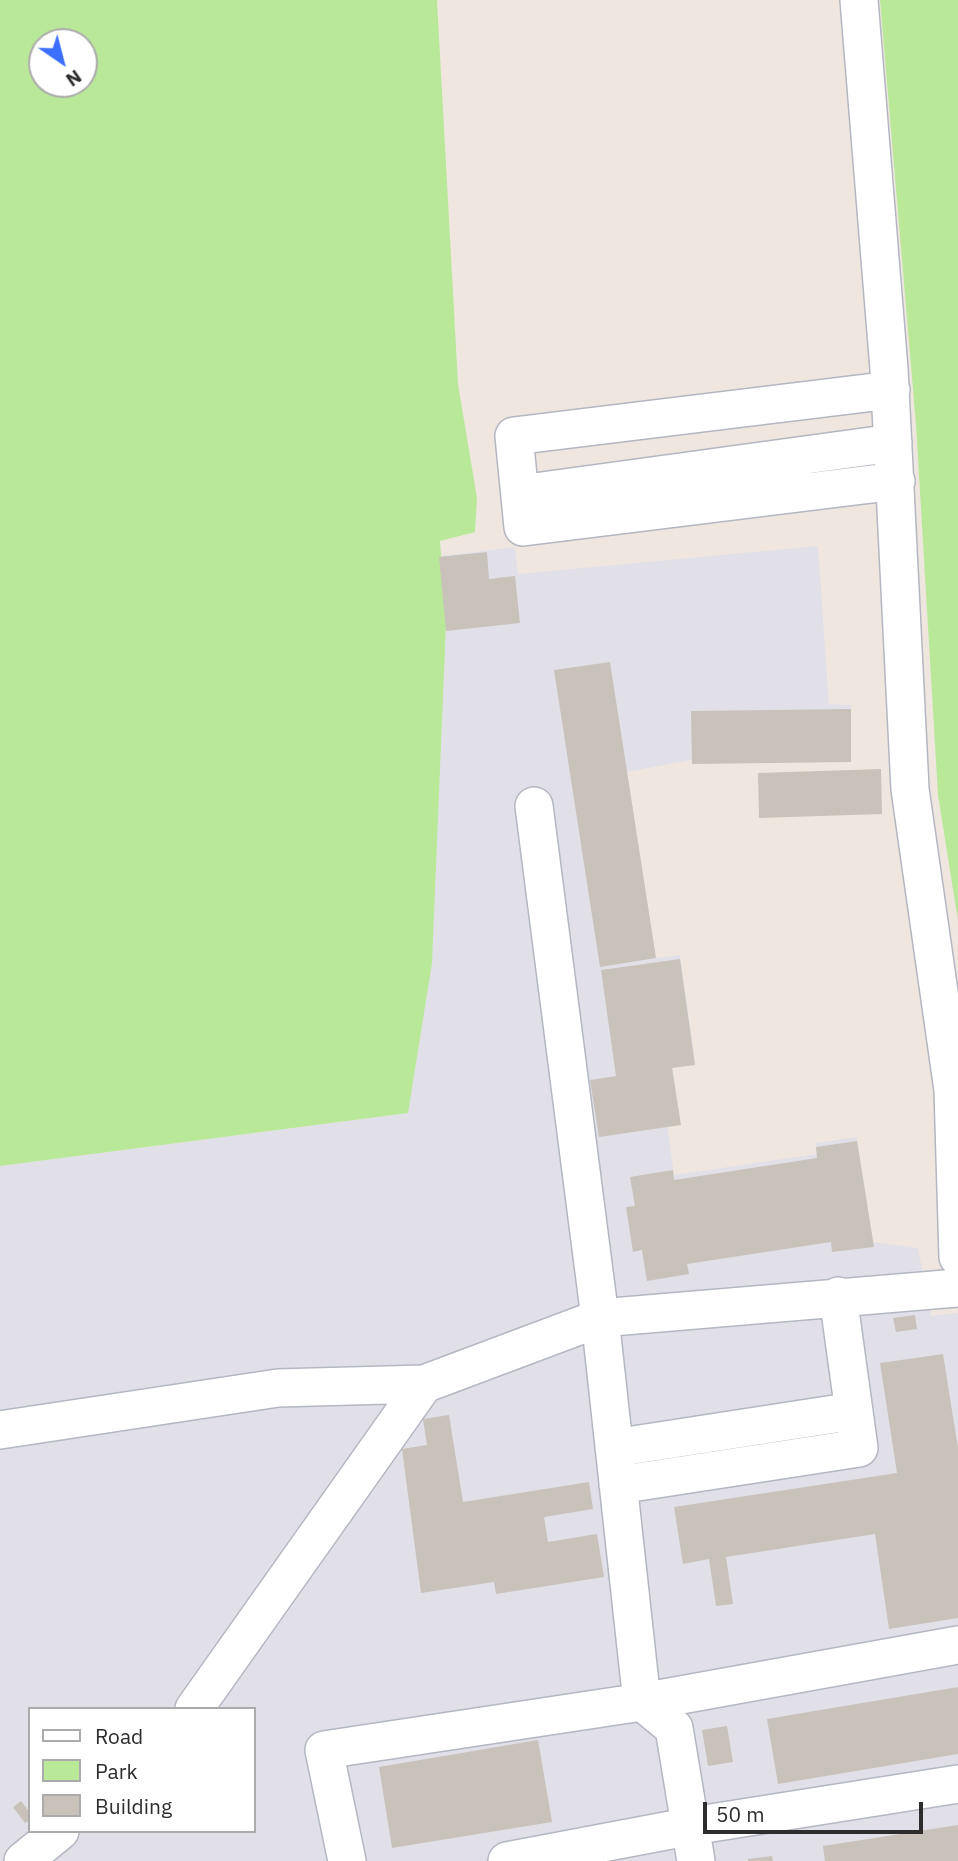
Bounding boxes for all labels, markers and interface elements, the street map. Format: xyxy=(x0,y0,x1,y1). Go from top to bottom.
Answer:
north arrow xyxy=(28,28,98,98)
text: N xyxy=(61,65,86,92)
legend xyxy=(28,1707,256,1833)
text: Road xyxy=(95,1722,143,1750)
text: Park xyxy=(95,1757,138,1785)
scale bar xyxy=(706,1787,926,1831)
text: Building xyxy=(95,1792,172,1820)
text: 50 m xyxy=(716,1800,765,1828)

